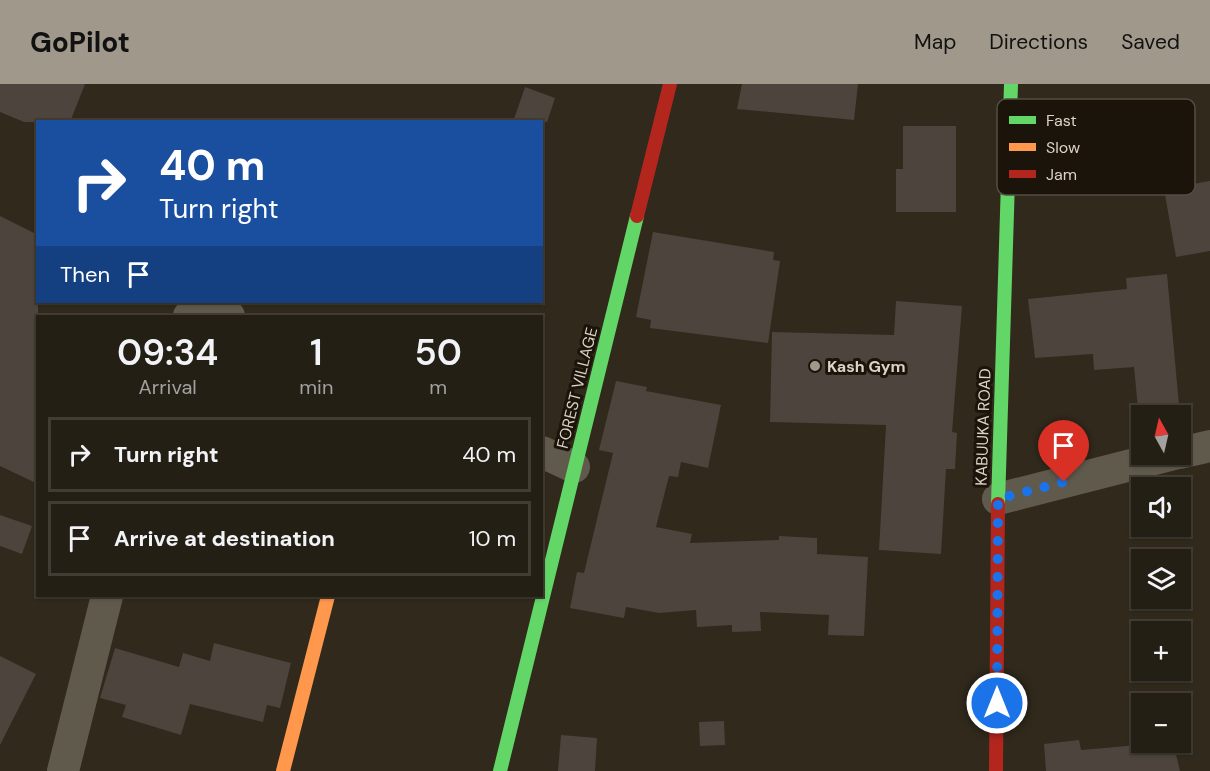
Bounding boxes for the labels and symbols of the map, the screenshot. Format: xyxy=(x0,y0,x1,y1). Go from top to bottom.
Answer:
legend xyxy=(997,99,1195,195)
text: Fast xyxy=(1046,110,1077,131)
text: Slow xyxy=(1046,137,1080,158)
text: Jam xyxy=(1046,164,1077,185)
street label: FOREST VILLAGE xyxy=(552,325,602,451)
place label: Kash Gym xyxy=(827,356,906,377)
marker: Kash Gym xyxy=(808,359,822,373)
street label: KABUUKA ROAD xyxy=(970,368,996,486)
north arrow xyxy=(1131,405,1191,465)
pin xyxy=(1038,420,1089,482)
position arrow xyxy=(965,671,1029,735)

